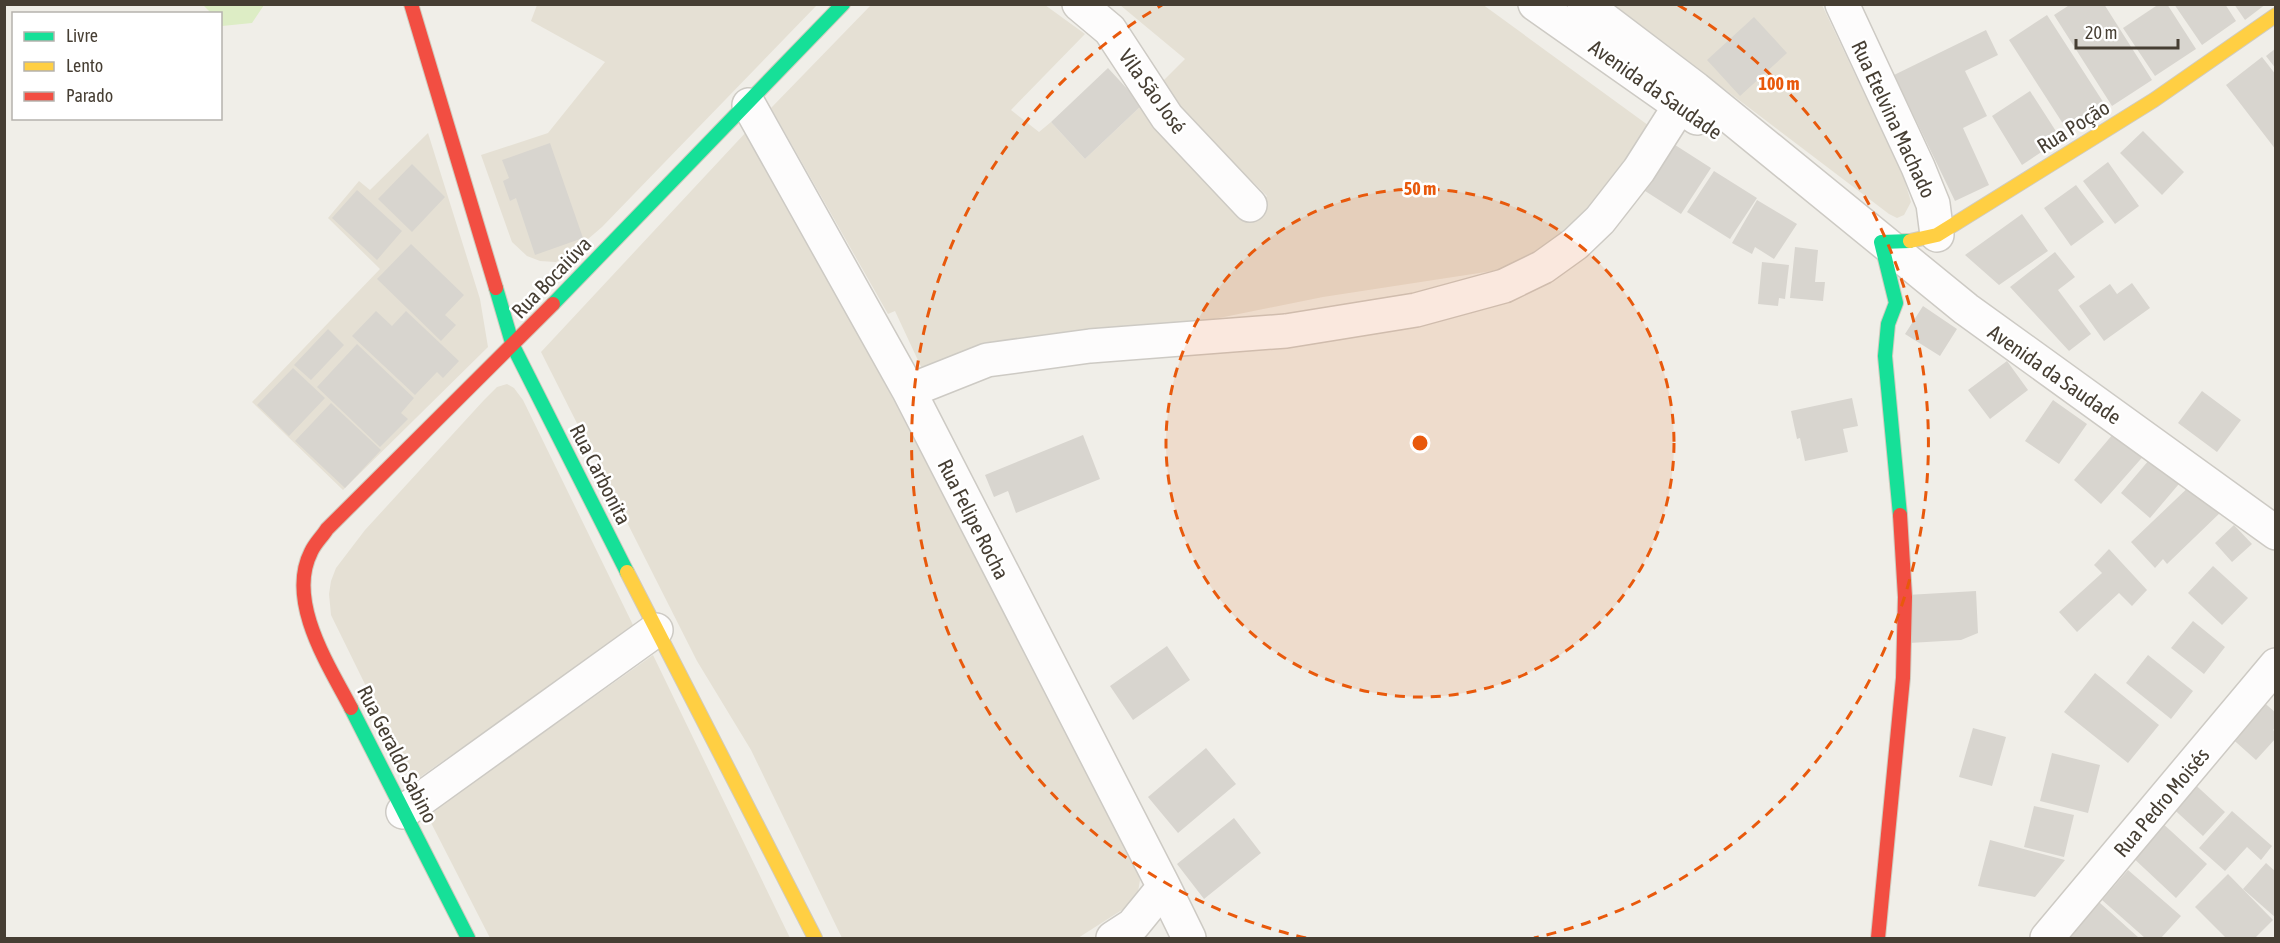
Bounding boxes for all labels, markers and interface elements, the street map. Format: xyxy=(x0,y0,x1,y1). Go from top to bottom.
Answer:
legend xyxy=(12,12,222,120)
scale bar xyxy=(2076,12,2178,50)
text: 20 m xyxy=(2085,22,2117,43)
text: Livre xyxy=(66,25,98,46)
street label: Avenida da Saudade xyxy=(1585,34,1727,144)
street label: Rua Etelvina Machado xyxy=(1847,37,1941,201)
street label: Vila São José xyxy=(1114,44,1192,138)
text: Lento xyxy=(66,55,103,76)
text: 100 m xyxy=(1759,73,1799,94)
text: Parado xyxy=(66,85,113,106)
street label: Rua Poção xyxy=(2032,94,2114,158)
text: 50 m xyxy=(1404,178,1436,199)
street label: Rua Bocaiúva xyxy=(506,231,596,323)
street label: Avenida da Saudade xyxy=(1984,319,2126,429)
street label: Rua Carbonita xyxy=(565,420,637,528)
centre of rings xyxy=(1410,433,1430,453)
street label: Rua Felipe Rocha xyxy=(933,455,1015,583)
street label: Rua Geraldo Sabino xyxy=(353,681,443,827)
street label: Rua Pedro Moisés xyxy=(2108,743,2214,861)

